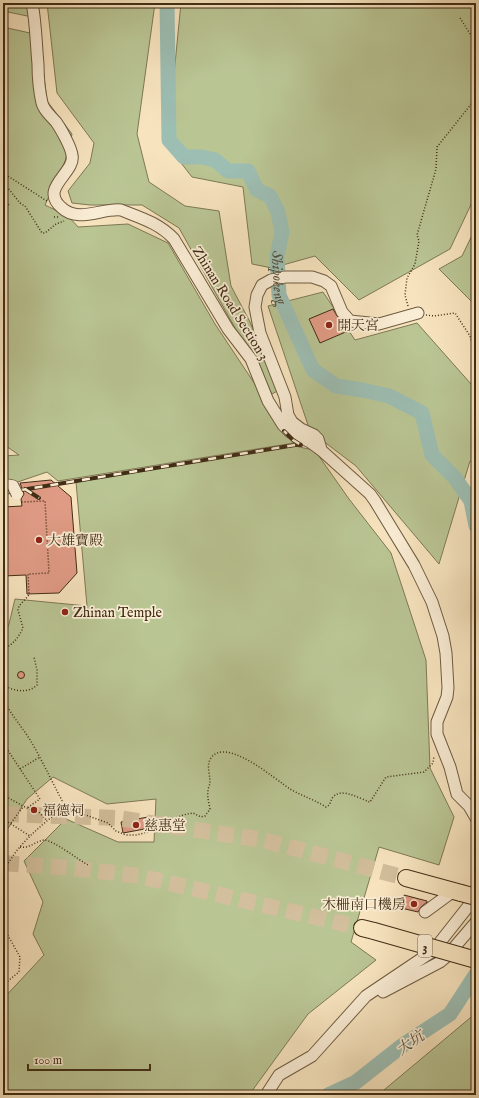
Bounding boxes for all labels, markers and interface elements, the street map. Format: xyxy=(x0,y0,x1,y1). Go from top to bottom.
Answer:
street label: Zhinan Road Section 3 xyxy=(188,243,273,364)
water label: Shipokeng xyxy=(267,249,292,309)
place label: 開天宮 xyxy=(337,317,379,335)
marker: 開天宮 xyxy=(324,320,334,330)
place label: 大雄寶殿 xyxy=(47,532,103,550)
marker: 大雄寶殿 xyxy=(34,535,44,545)
place label: Zhinan Temple xyxy=(73,604,163,622)
marker: Zhinan Temple xyxy=(60,607,70,617)
place label: 福德祠 xyxy=(42,802,84,820)
marker: 福德祠 xyxy=(29,805,39,815)
place label: 慈惠堂 xyxy=(144,817,186,835)
marker: 慈惠堂 xyxy=(131,820,141,830)
place label: 木柵南口機房 xyxy=(322,896,406,914)
marker: 木柵南口機房 xyxy=(409,899,419,909)
road number: 3 xyxy=(418,935,432,957)
water label: 大坑 xyxy=(393,1026,430,1060)
scale bar xyxy=(28,1046,150,1072)
text: 100 m xyxy=(34,1053,62,1068)

